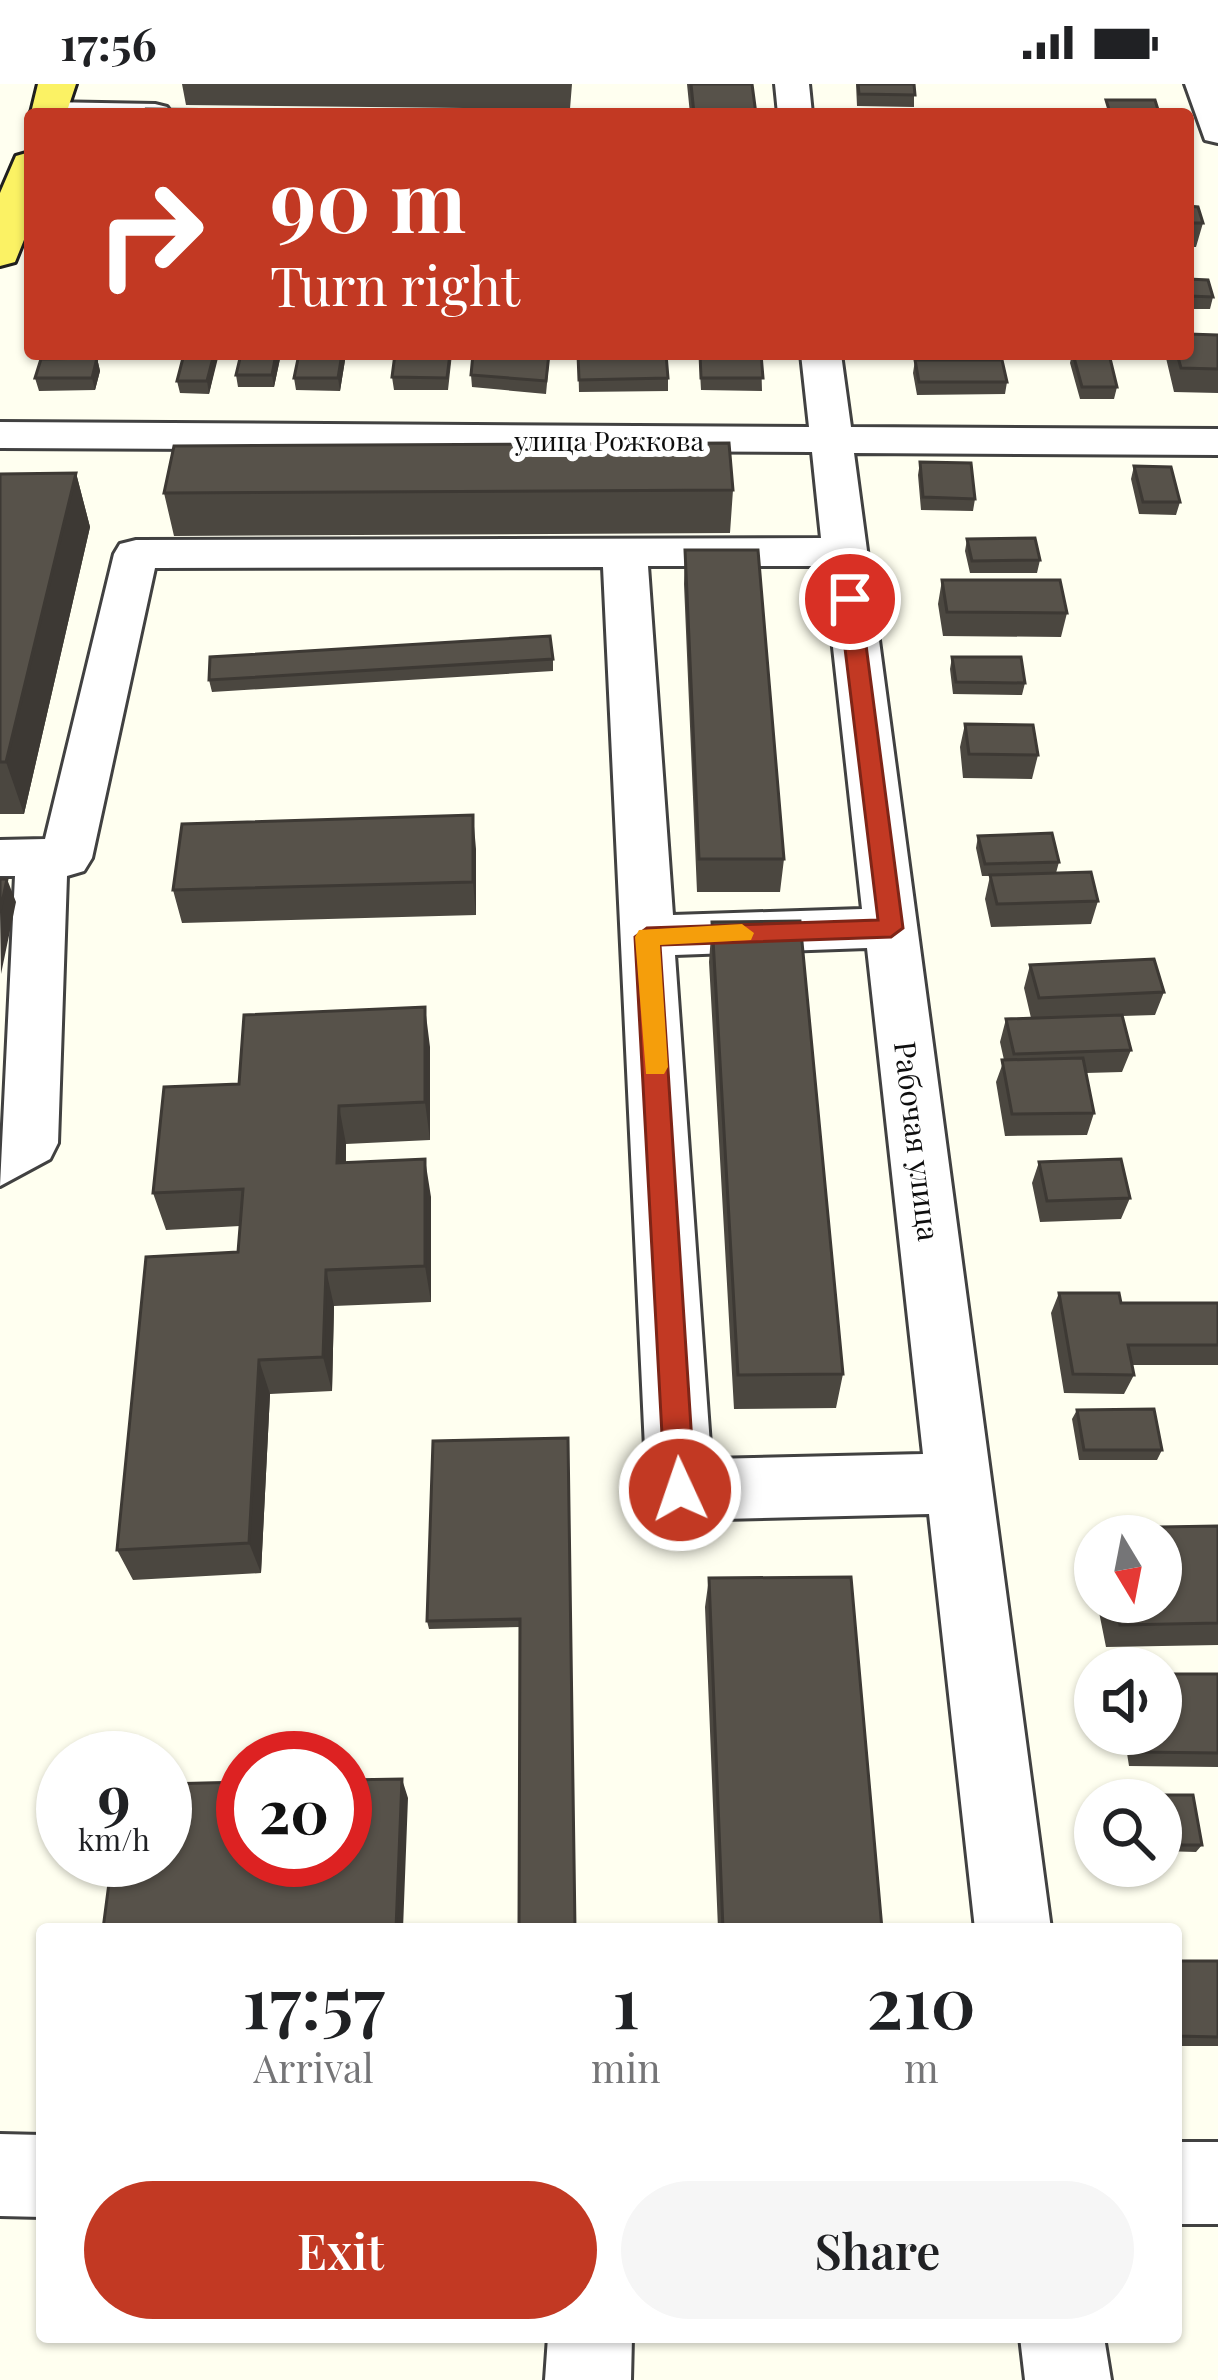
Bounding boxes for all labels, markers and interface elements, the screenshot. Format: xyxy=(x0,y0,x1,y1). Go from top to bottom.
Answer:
text: 17:56 xyxy=(60,12,157,72)
text: 90 m xyxy=(270,142,466,254)
icon: right xyxy=(72,156,228,312)
text: Turn right xyxy=(270,249,520,321)
street label: улица Рожкова xyxy=(513,422,704,458)
pin xyxy=(799,548,901,650)
icon: arrive xyxy=(817,566,883,632)
street label: Рабочая улица xyxy=(886,1039,950,1243)
position arrow xyxy=(617,1427,743,1553)
north arrow xyxy=(1074,1515,1182,1623)
map controls xyxy=(1074,1515,1182,1887)
button: sound xyxy=(1074,1647,1182,1755)
speed limit sign: 20 xyxy=(216,1731,372,1887)
text: 9 xyxy=(97,1754,131,1834)
button: search xyxy=(1074,1779,1182,1887)
text: km/h xyxy=(78,1819,150,1859)
text: 17:57 xyxy=(242,1951,385,2047)
text: 1 xyxy=(612,1951,639,2047)
text: 210 xyxy=(867,1951,976,2047)
text: Arrival xyxy=(253,2041,374,2093)
text: min xyxy=(591,2041,660,2093)
text: m xyxy=(904,2041,939,2093)
button: Exit xyxy=(84,2181,597,2319)
button: Share xyxy=(621,2181,1134,2319)

